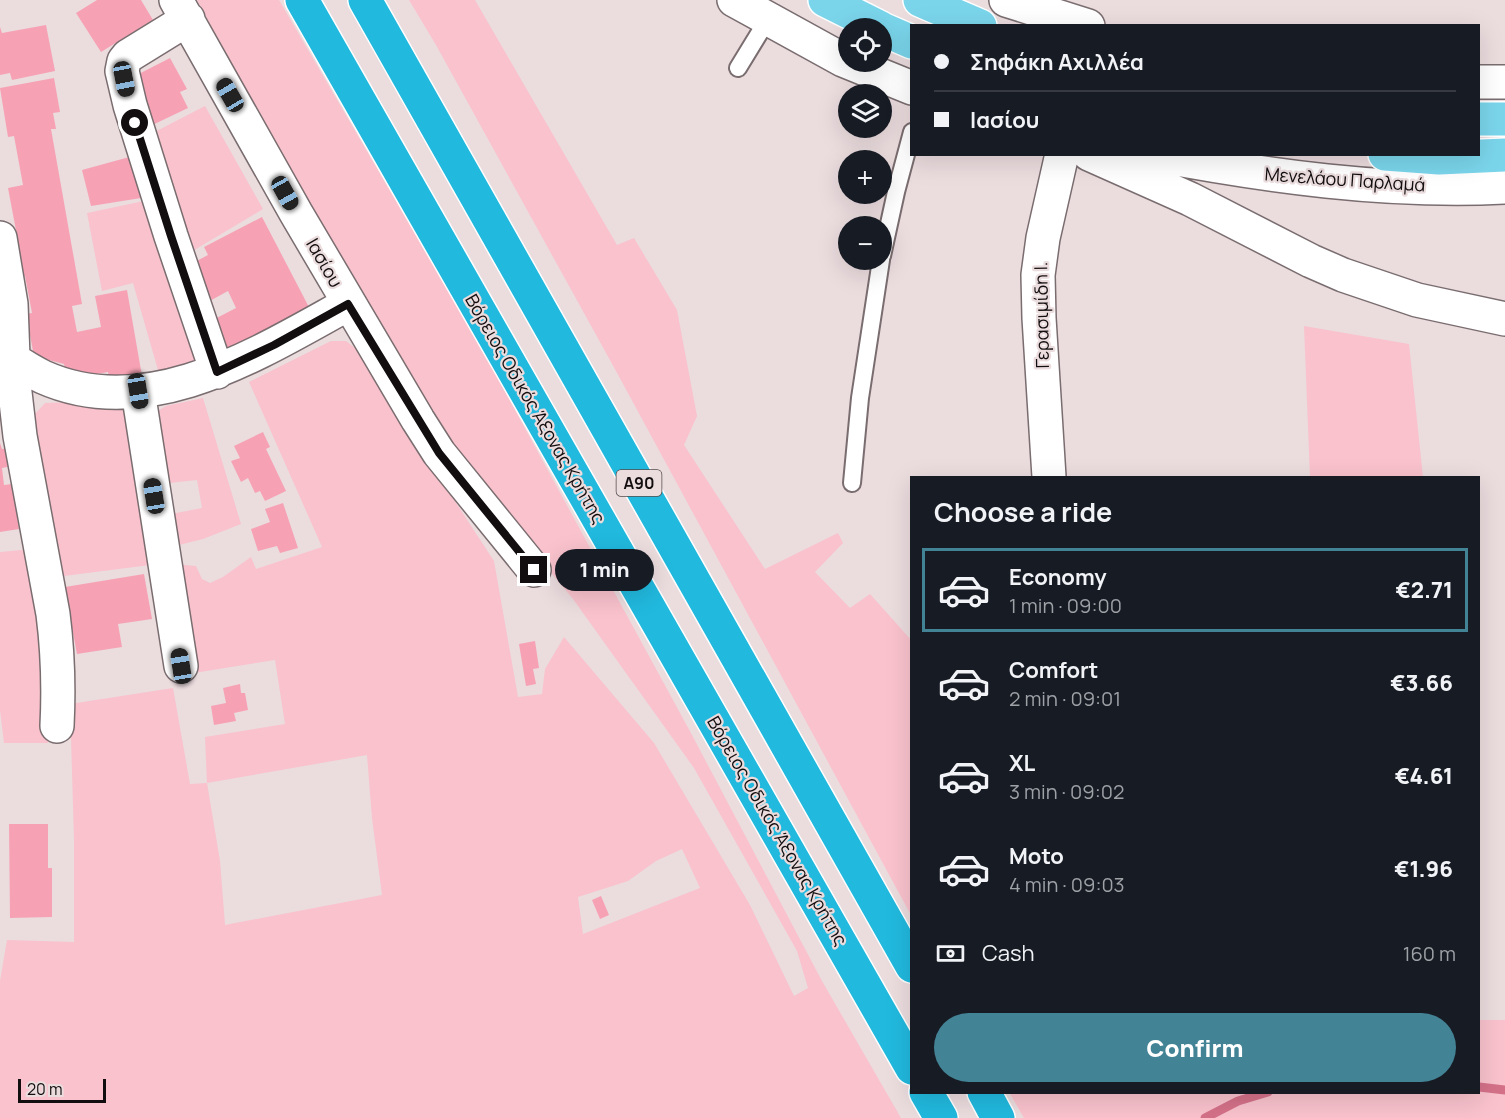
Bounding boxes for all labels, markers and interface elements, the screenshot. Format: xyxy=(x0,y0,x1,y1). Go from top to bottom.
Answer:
map controls xyxy=(838,18,892,270)
button: locate xyxy=(838,18,892,72)
text: Σηφάκη Αχιλλέα xyxy=(970,47,1144,77)
car xyxy=(112,60,136,98)
car xyxy=(213,75,247,115)
button: layers xyxy=(838,84,892,138)
text: Ιασίου xyxy=(970,105,1039,135)
route start xyxy=(121,109,148,136)
button: + xyxy=(838,150,892,204)
street label: Μενελάου Παρλαμά xyxy=(1264,161,1426,197)
car xyxy=(268,173,302,213)
button: − xyxy=(838,216,892,270)
street label: Ιασίου xyxy=(301,234,349,291)
street label: Γερασιμίδη Ι. xyxy=(1028,261,1054,369)
street label: Βόρειος Οδικός Άξονας Κρήτης xyxy=(460,289,612,528)
car xyxy=(126,372,150,410)
road number: Α90 xyxy=(616,470,662,496)
car xyxy=(142,477,166,515)
text: Choose a ride xyxy=(934,493,1112,530)
callout: 1 min xyxy=(555,549,654,591)
route end xyxy=(520,556,547,583)
text: 1 min xyxy=(579,556,630,583)
text: Economy xyxy=(1009,562,1107,592)
icon: car xyxy=(937,563,991,617)
text: €2.71 xyxy=(1395,575,1453,605)
text: 1 min · 09:00 xyxy=(1009,592,1122,619)
car xyxy=(169,647,193,685)
text: Comfort xyxy=(1009,655,1098,685)
icon: car xyxy=(937,656,991,710)
text: €3.66 xyxy=(1390,668,1453,698)
text: 2 min · 09:01 xyxy=(1009,685,1121,712)
street label: Βόρειος Οδικός Άξονας Κρήτης xyxy=(702,711,854,950)
text: XL xyxy=(1009,748,1035,778)
icon: car xyxy=(937,749,991,803)
text: €4.61 xyxy=(1395,761,1453,791)
text: 3 min · 09:02 xyxy=(1009,778,1124,805)
text: Moto xyxy=(1009,841,1064,871)
icon: car xyxy=(937,842,991,896)
text: €1.96 xyxy=(1394,854,1453,884)
text: 4 min · 09:03 xyxy=(1009,871,1125,898)
icon: cash xyxy=(934,937,967,970)
text: Cash xyxy=(982,938,1035,968)
text: 160 m xyxy=(1403,940,1456,967)
button: Confirm xyxy=(934,1013,1456,1082)
scale bar xyxy=(18,1076,106,1104)
text: 20 m xyxy=(27,1078,63,1100)

